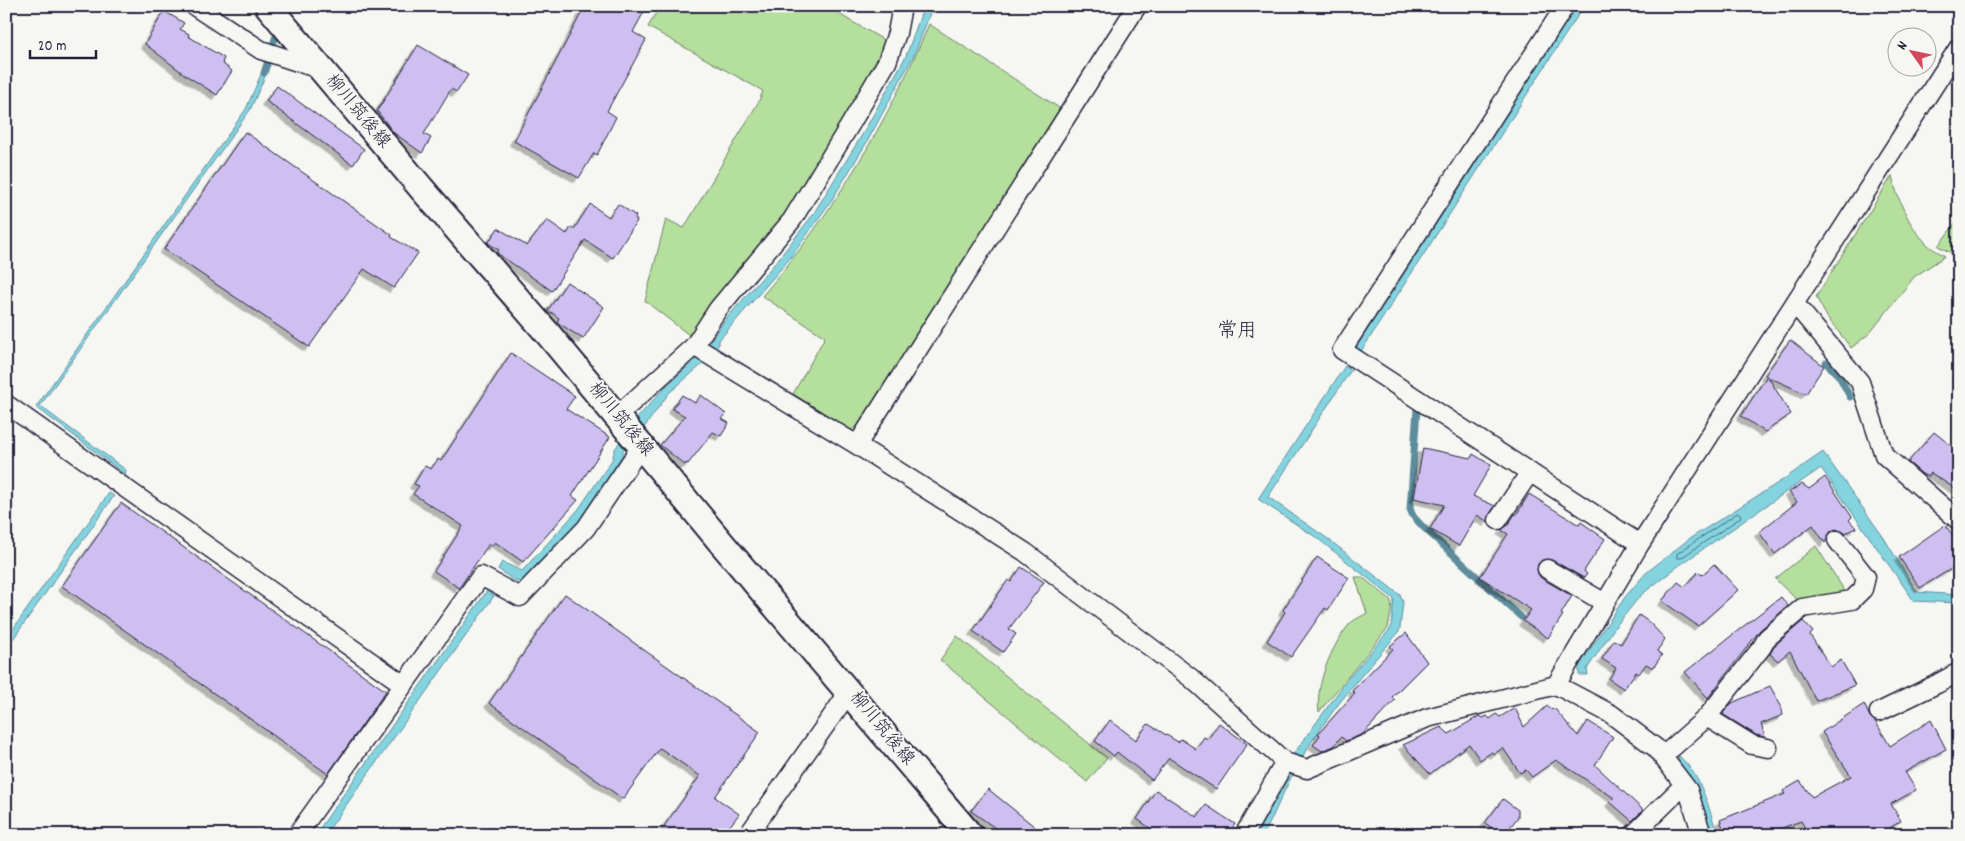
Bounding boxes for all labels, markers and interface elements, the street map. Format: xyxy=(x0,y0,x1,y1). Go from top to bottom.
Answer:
scale bar xyxy=(30,28,96,60)
north arrow xyxy=(1888,28,1938,78)
text: 20 m xyxy=(38,36,66,58)
text: N xyxy=(1893,38,1913,54)
street label: 柳川筑後線 xyxy=(318,69,396,155)
district label: 常用 xyxy=(1217,318,1257,346)
street label: 柳川筑後線 xyxy=(581,377,659,463)
street label: 柳川筑後線 xyxy=(842,686,920,772)

